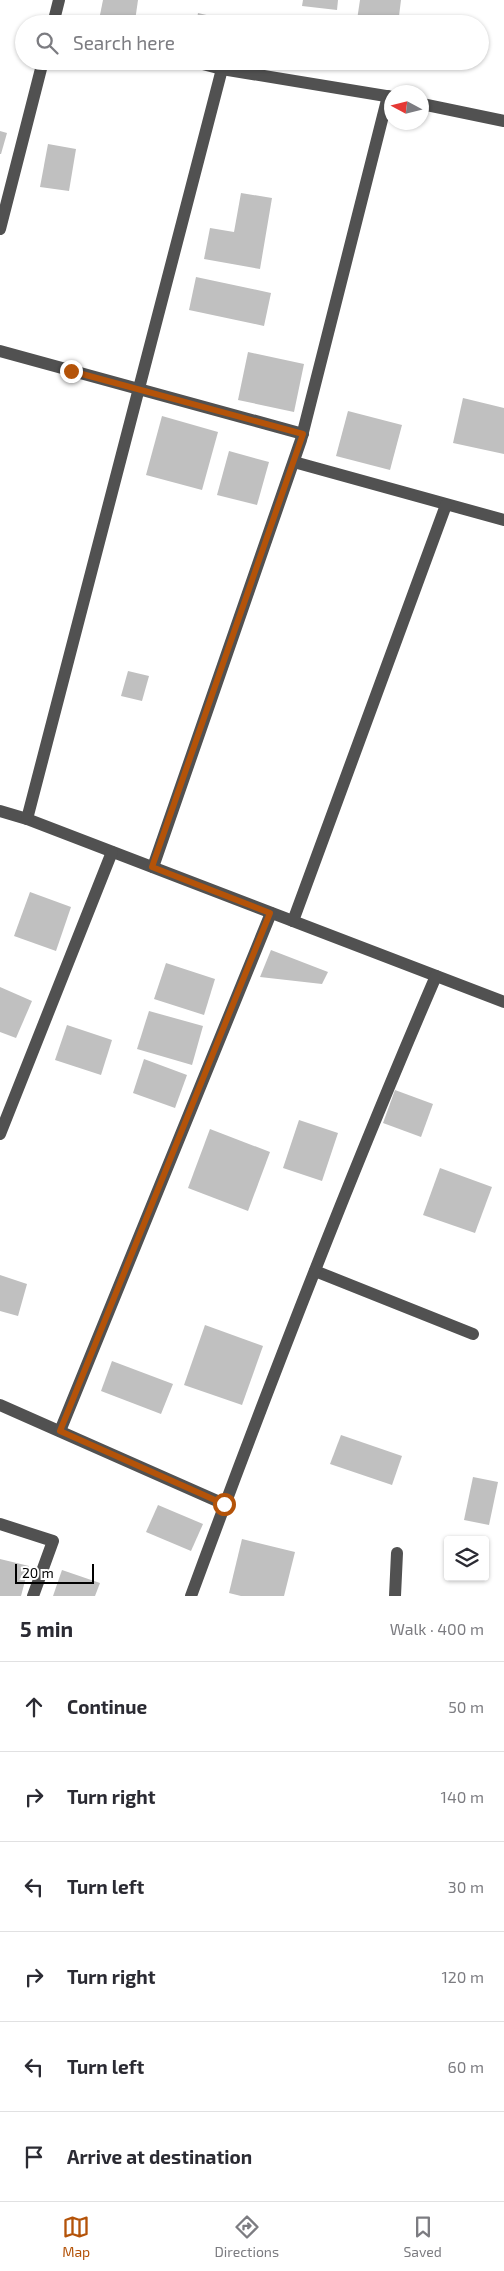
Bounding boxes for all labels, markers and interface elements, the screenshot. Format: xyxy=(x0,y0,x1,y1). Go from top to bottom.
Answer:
search box xyxy=(15,15,489,70)
icon: search xyxy=(33,29,61,57)
text: Search here xyxy=(73,31,175,54)
north arrow xyxy=(384,85,429,130)
route end xyxy=(60,360,83,383)
route start xyxy=(213,1493,236,1516)
map controls xyxy=(444,1536,489,1581)
button: layers xyxy=(444,1536,489,1581)
scale bar xyxy=(15,1561,94,1584)
text: 20 m xyxy=(22,1564,54,1581)
text: 5 min xyxy=(20,1616,73,1641)
text: Walk · 400 m xyxy=(390,1619,484,1638)
icon: ahead xyxy=(20,1693,48,1721)
text: Continue xyxy=(67,1695,147,1718)
text: 50 m xyxy=(448,1697,484,1716)
icon: right xyxy=(20,1783,48,1811)
text: Turn right xyxy=(67,1785,155,1808)
text: 140 m xyxy=(441,1787,484,1806)
icon: left xyxy=(20,1873,48,1901)
text: Turn left xyxy=(67,1875,144,1898)
text: 30 m xyxy=(448,1877,484,1896)
icon: right xyxy=(20,1963,48,1991)
text: Turn right xyxy=(67,1965,155,1988)
text: 120 m xyxy=(441,1967,484,1986)
icon: left xyxy=(20,2053,48,2081)
text: Turn left xyxy=(67,2055,144,2078)
text: 60 m xyxy=(448,2057,484,2076)
icon: arrive xyxy=(20,2143,48,2171)
text: Arrive at destination xyxy=(67,2145,252,2168)
tab: Map xyxy=(62,2213,90,2260)
tab: Directions xyxy=(215,2213,279,2260)
tab: Saved xyxy=(403,2213,442,2260)

